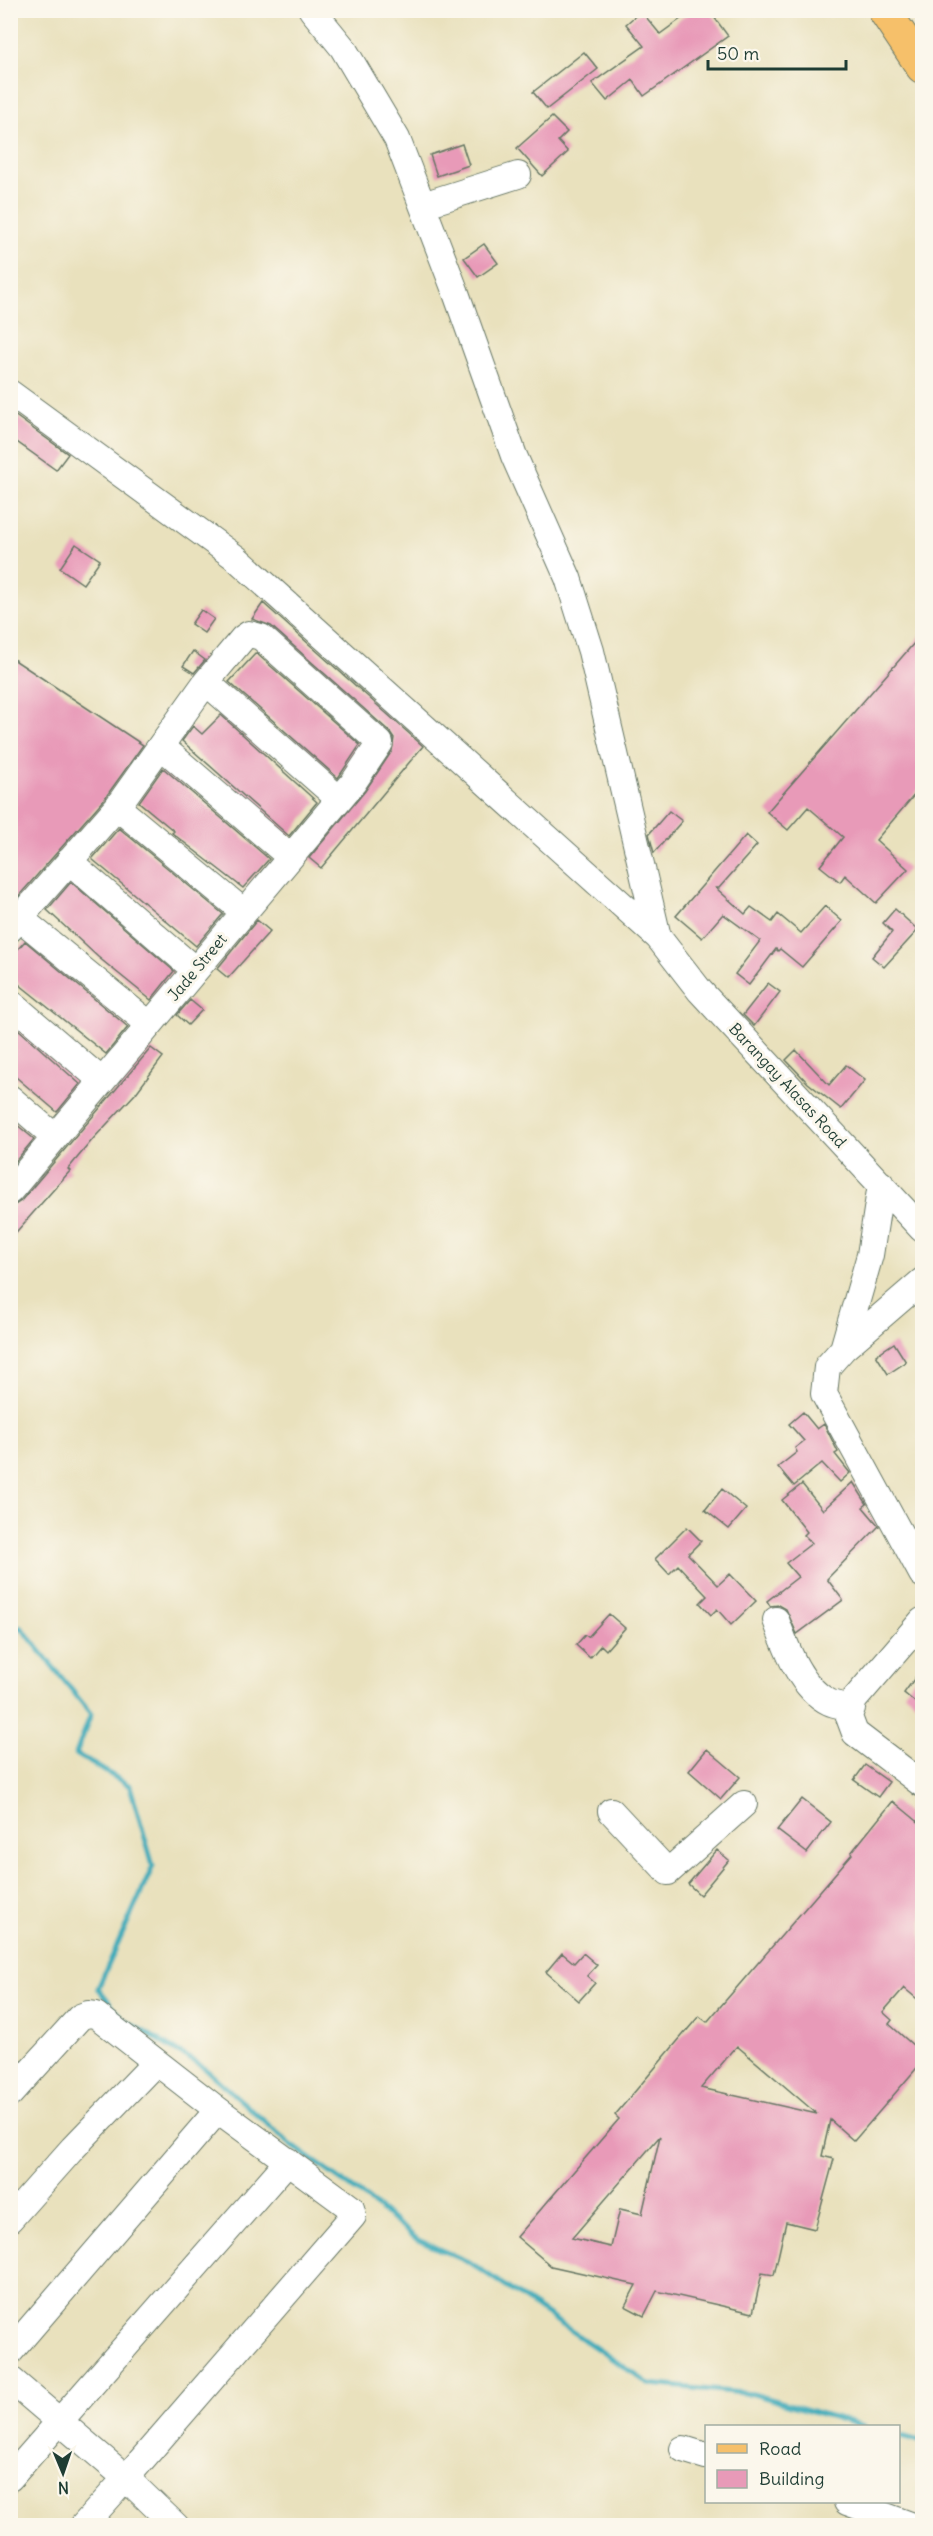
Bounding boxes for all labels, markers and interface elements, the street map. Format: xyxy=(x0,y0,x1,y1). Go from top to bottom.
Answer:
scale bar xyxy=(708,33,846,71)
text: 50 m xyxy=(717,42,759,65)
street label: Jade Street xyxy=(163,929,231,1005)
street label: Barangay Alasas Road xyxy=(725,1018,851,1152)
legend xyxy=(705,2425,900,2503)
text: Road xyxy=(759,2437,802,2460)
north arrow xyxy=(33,2443,93,2503)
text: Building xyxy=(759,2467,824,2490)
text: N xyxy=(58,2478,69,2498)

